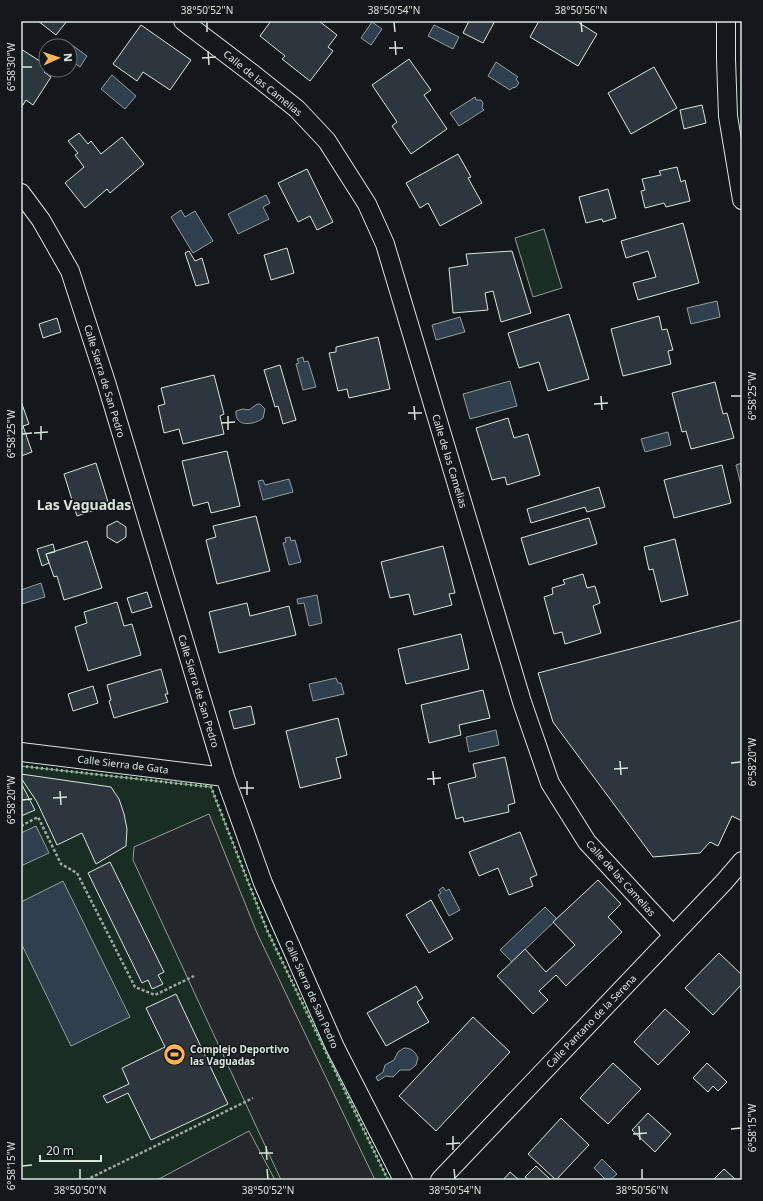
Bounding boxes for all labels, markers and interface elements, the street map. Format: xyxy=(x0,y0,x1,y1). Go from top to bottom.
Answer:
text: 38°50'52"N xyxy=(181,3,233,17)
text: 38°50'54"N xyxy=(368,3,420,17)
text: 38°50'56"N xyxy=(555,3,607,17)
north arrow xyxy=(38,38,78,78)
text: 6°58'30"W xyxy=(4,42,18,91)
street label: Calle de las Camelias xyxy=(221,47,306,119)
text: N xyxy=(61,53,76,62)
street label: Calle Sierra de San Pedro xyxy=(81,323,129,439)
text: 6°58'25"W xyxy=(745,371,759,420)
text: 6°58'25"W xyxy=(4,409,18,458)
street label: Calle de las Camelias xyxy=(429,412,471,510)
district label: Las Vaguadas xyxy=(37,495,131,514)
street label: Calle Sierra de San Pedro xyxy=(175,633,223,749)
text: 6°58'20"W xyxy=(745,737,759,786)
street label: Calle Sierra de Gata xyxy=(77,751,169,777)
text: 6°58'20"W xyxy=(4,775,18,824)
street label: Calle de las Camelias xyxy=(583,837,659,919)
street label: Calle Sierra de San Pedro xyxy=(282,938,342,1050)
street label: Calle Pantano de la Serena xyxy=(543,971,639,1071)
sports icon: Complejo Deportivo las Vaguadas xyxy=(161,1042,187,1068)
place label: Complejo Deportivo las Vaguadas xyxy=(190,1042,289,1068)
text: 6°58'15"W xyxy=(745,1103,759,1152)
scale bar xyxy=(40,1137,101,1163)
text: 6°58'15"W xyxy=(4,1141,18,1190)
text: 20 m xyxy=(46,1142,74,1159)
text: 38°50'50"N xyxy=(54,1183,106,1197)
text: 38°50'52"N xyxy=(242,1183,294,1197)
text: 38°50'54"N xyxy=(429,1183,481,1197)
text: 38°50'56"N xyxy=(616,1183,668,1197)

